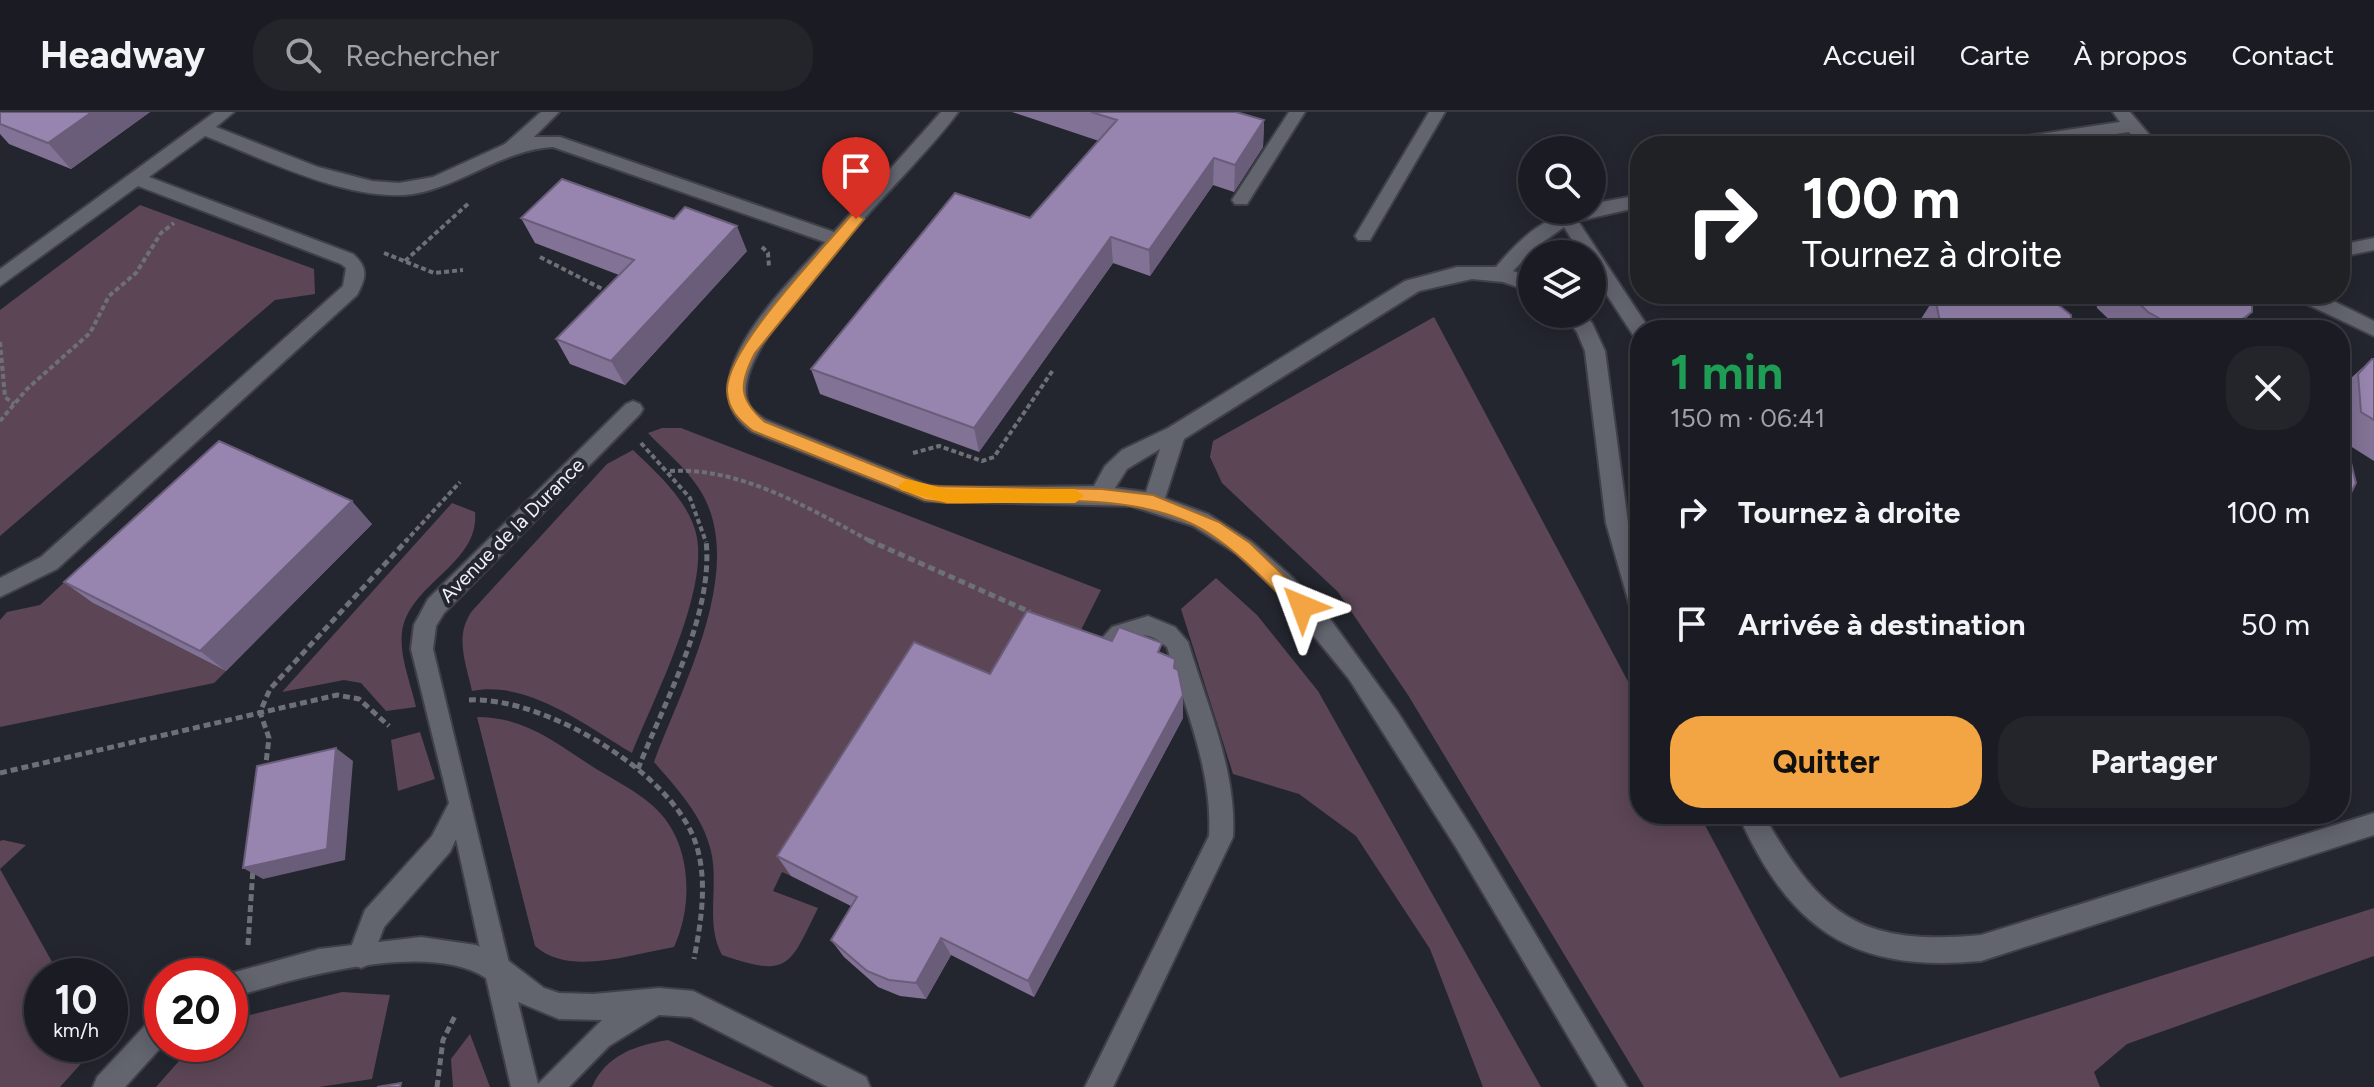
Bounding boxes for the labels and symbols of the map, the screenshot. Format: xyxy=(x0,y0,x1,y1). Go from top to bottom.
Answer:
pin xyxy=(822,137,890,219)
street label: Avenue de la Durance xyxy=(435,453,589,607)
position arrow xyxy=(1260,564,1344,648)
speed limit sign: 20 xyxy=(144,958,248,1062)

